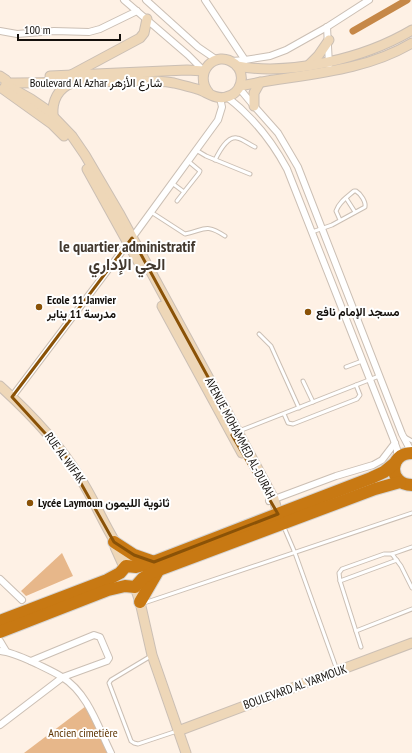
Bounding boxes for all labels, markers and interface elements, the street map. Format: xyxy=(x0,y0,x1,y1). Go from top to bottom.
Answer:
scale bar xyxy=(18,16,120,42)
text: 100 m xyxy=(24,22,51,37)
street label: Boulevard Al Azhar شارع الأزهر xyxy=(30,75,162,92)
district label: le quartier administratif الحي الإداري xyxy=(59,236,196,278)
place label: Ecole 11 Janvier مدرسة 11 يناير xyxy=(46,292,117,322)
marker: Ecole 11 Janvier مدرسة 11 يناير xyxy=(34,302,44,312)
place label: مسجد الإمام نافع xyxy=(316,304,400,320)
marker: مسجد الإمام نافع xyxy=(303,307,313,317)
street label: AVENUE MOHAMMED AL-DURAH xyxy=(202,375,279,501)
street label: RUE AL WIFAK xyxy=(42,429,89,486)
place label: Lycée Laymoun ثانوية الليمون xyxy=(38,495,170,511)
marker: Lycée Laymoun ثانوية الليمون xyxy=(25,498,35,508)
street label: BOULEVARD AL YARMOUK xyxy=(241,661,349,712)
park label: Ancien cimetière xyxy=(48,725,118,740)

